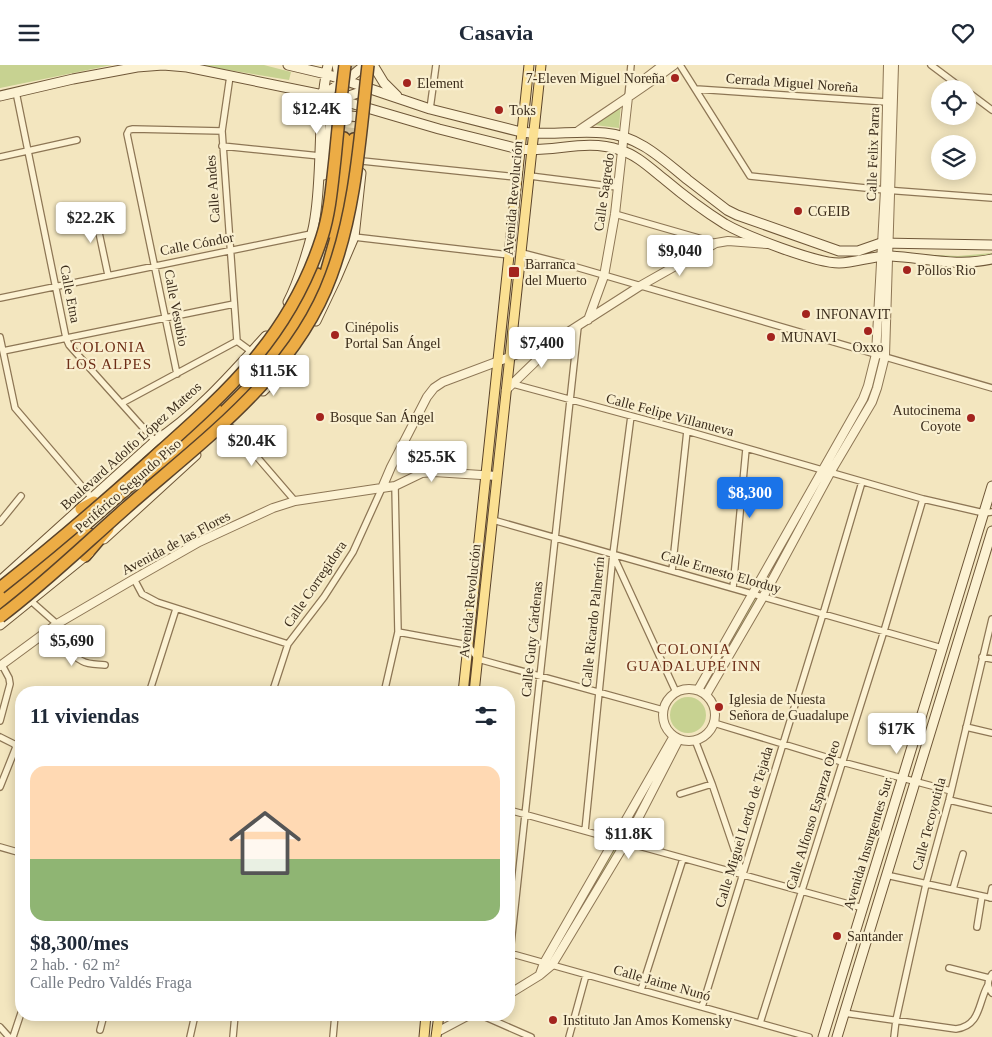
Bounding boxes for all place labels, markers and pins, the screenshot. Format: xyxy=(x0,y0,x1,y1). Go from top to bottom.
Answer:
place label: 7-Eleven Miguel Noreña xyxy=(526,71,666,86)
marker: 7-Eleven Miguel Noreña xyxy=(669,72,681,84)
place label: Element xyxy=(417,76,464,91)
marker: Element xyxy=(401,77,413,89)
pin: $12.4K xyxy=(276,93,358,135)
place label: Toks xyxy=(509,103,536,118)
marker: Toks xyxy=(493,104,505,116)
pin: $22.2K xyxy=(50,201,132,244)
place label: CGEIB xyxy=(808,204,850,219)
marker: CGEIB xyxy=(792,205,804,217)
pin: $9,040 xyxy=(639,235,721,277)
place label: Barranca del Muerto xyxy=(525,257,587,288)
place label: Pollos Rio xyxy=(917,263,976,278)
marker: Pollos Rio xyxy=(901,264,913,276)
marker: Barranca del Muerto xyxy=(507,265,521,279)
place label: INFONAVIT xyxy=(816,307,891,322)
marker: INFONAVIT xyxy=(800,308,812,320)
place label: Cinépolis Portal San Ángel xyxy=(345,320,441,351)
marker: Oxxo xyxy=(862,325,874,337)
pin: $7,400 xyxy=(501,327,583,369)
marker: Cinépolis Portal San Ángel xyxy=(329,329,341,341)
place label: MUNAVI xyxy=(781,330,837,345)
marker: MUNAVI xyxy=(765,331,777,343)
place label: Oxxo xyxy=(852,340,884,355)
pin: $11.5K xyxy=(233,355,315,397)
place label: Autocinema Coyote xyxy=(893,403,962,434)
place label: Bosque San Ángel xyxy=(330,409,434,425)
marker: Bosque San Ángel xyxy=(314,411,326,423)
marker: Autocinema Coyote xyxy=(965,412,977,424)
pin: $20.4K xyxy=(211,425,293,467)
pin: $25.5K xyxy=(391,441,473,483)
pin: $8,300 xyxy=(709,477,791,519)
pin: $5,690 xyxy=(31,625,113,667)
place label: Iglesia de Nuesta Señora de Guadalupe xyxy=(729,692,849,723)
marker: Iglesia de Nuesta Señora de Guadalupe xyxy=(713,701,725,713)
pin: $17K xyxy=(867,713,927,755)
pin: $11.8K xyxy=(588,817,670,860)
place label: Santander xyxy=(847,929,903,944)
marker: Santander xyxy=(831,930,843,942)
place label: Instituto Jan Amos Komensky xyxy=(563,1013,732,1028)
marker: Instituto Jan Amos Komensky xyxy=(547,1014,559,1026)

